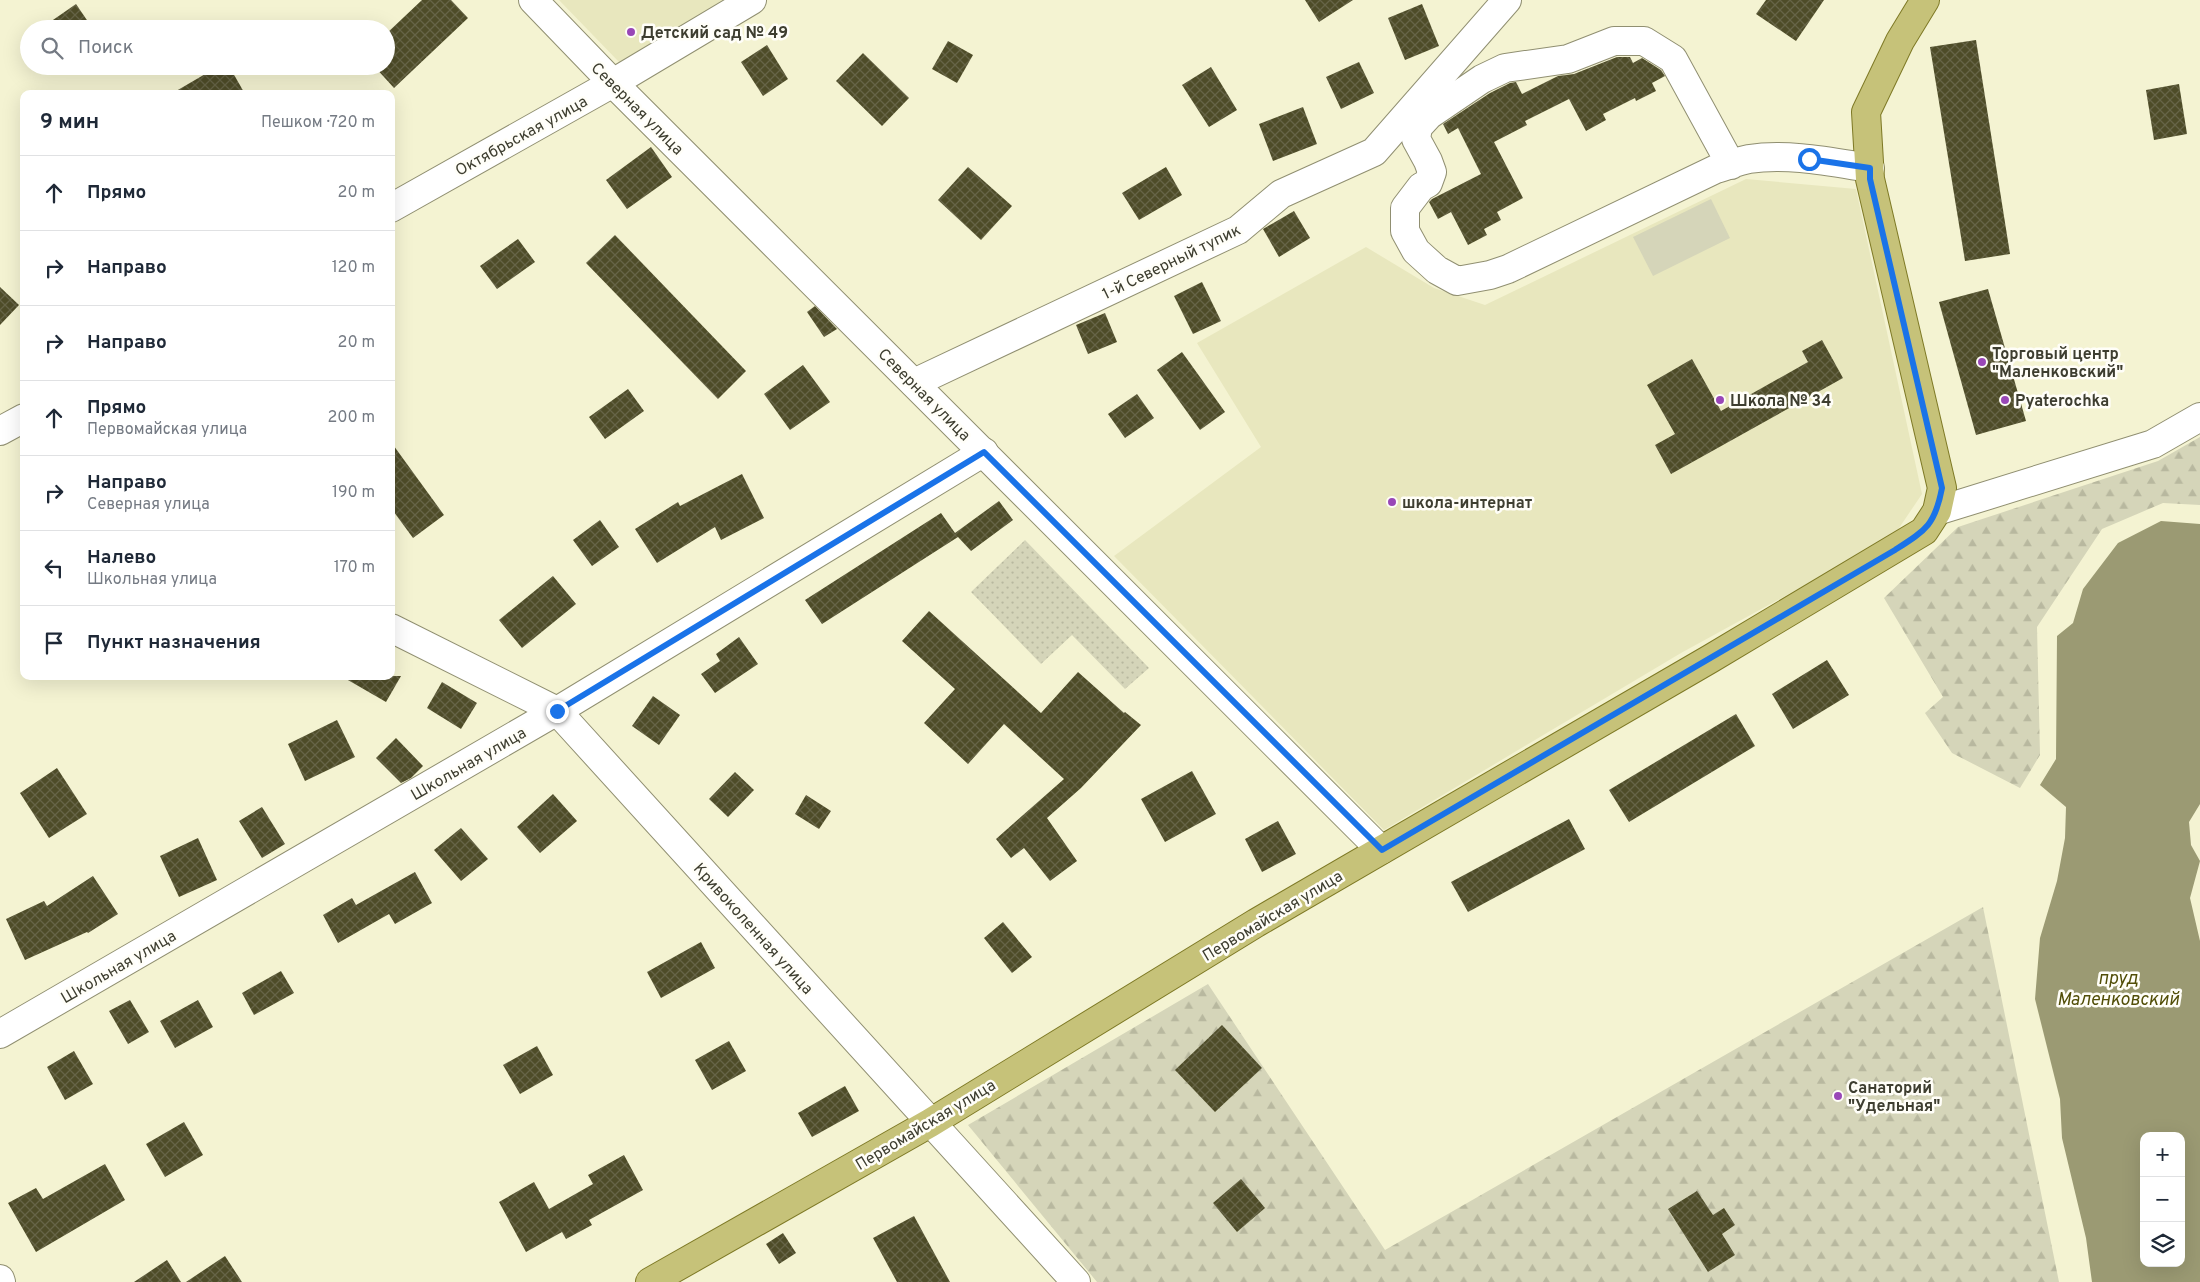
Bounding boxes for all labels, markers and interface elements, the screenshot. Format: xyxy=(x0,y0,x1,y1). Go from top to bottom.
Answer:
search box xyxy=(20,20,395,75)
place label: Детский сад № 49 xyxy=(641,24,788,44)
marker: Детский сад № 49 xyxy=(625,26,637,38)
icon: search xyxy=(38,34,66,62)
text: Поиск xyxy=(78,36,134,60)
street label: Северная улица xyxy=(586,59,687,160)
street label: Октябрьская улица xyxy=(452,92,592,181)
text: 9 мин xyxy=(40,109,99,136)
text: Пешком · 720 m xyxy=(261,113,375,133)
route start xyxy=(1798,148,1821,171)
icon: ahead xyxy=(40,179,68,207)
text: Прямо xyxy=(87,181,146,205)
text: 20 m xyxy=(338,183,375,203)
street label: 1-й Северный тупик xyxy=(1099,221,1244,305)
icon: right xyxy=(40,254,68,282)
text: Направо xyxy=(87,256,167,280)
text: 120 m xyxy=(332,258,375,278)
icon: right xyxy=(40,329,68,357)
text: Направо xyxy=(87,331,167,355)
text: 20 m xyxy=(338,333,375,353)
street label: Северная улица xyxy=(873,345,974,446)
place label: Торговый центр "Маленковский" xyxy=(1992,345,2123,383)
marker: Торговый центр "Маленковский" xyxy=(1976,356,1988,368)
place label: Школа № 34 xyxy=(1730,392,1831,412)
place label: Pyaterochka xyxy=(2015,392,2109,412)
marker: Школа № 34 xyxy=(1714,394,1726,406)
marker: Pyaterochka xyxy=(1999,394,2011,406)
text: Прямо xyxy=(87,396,146,420)
icon: ahead xyxy=(40,404,68,432)
text: 200 m xyxy=(327,408,375,428)
text: Первомайская улица xyxy=(87,420,247,440)
text: Направо xyxy=(87,471,167,495)
icon: right xyxy=(40,479,68,507)
text: 190 m xyxy=(332,483,375,503)
place label: школа-интернат xyxy=(1402,494,1533,514)
text: Северная улица xyxy=(87,495,210,515)
marker: школа-интернат xyxy=(1386,496,1398,508)
text: Налево xyxy=(87,546,156,570)
icon: left xyxy=(40,554,68,582)
text: 170 m xyxy=(334,558,375,578)
text: Школьная улица xyxy=(87,570,217,590)
icon: arrive xyxy=(40,629,68,657)
text: Пункт назначения xyxy=(87,631,261,655)
route end xyxy=(546,700,569,723)
street label: Школьная улица xyxy=(408,724,530,806)
street label: Кривоколенная улица xyxy=(688,859,817,999)
street label: Первомайская улица xyxy=(1199,867,1347,967)
street label: Школьная улица xyxy=(58,927,180,1009)
water label: пруд Маленковский xyxy=(2057,968,2180,1012)
street label: Первомайская улица xyxy=(852,1076,1000,1176)
place label: Санаторий "Удельная" xyxy=(1848,1079,1940,1117)
marker: Санаторий "Удельная" xyxy=(1832,1090,1844,1102)
map controls xyxy=(2140,1132,2185,1267)
button: + xyxy=(2140,1132,2185,1177)
button: − xyxy=(2140,1177,2185,1222)
button: layers xyxy=(2140,1222,2185,1267)

